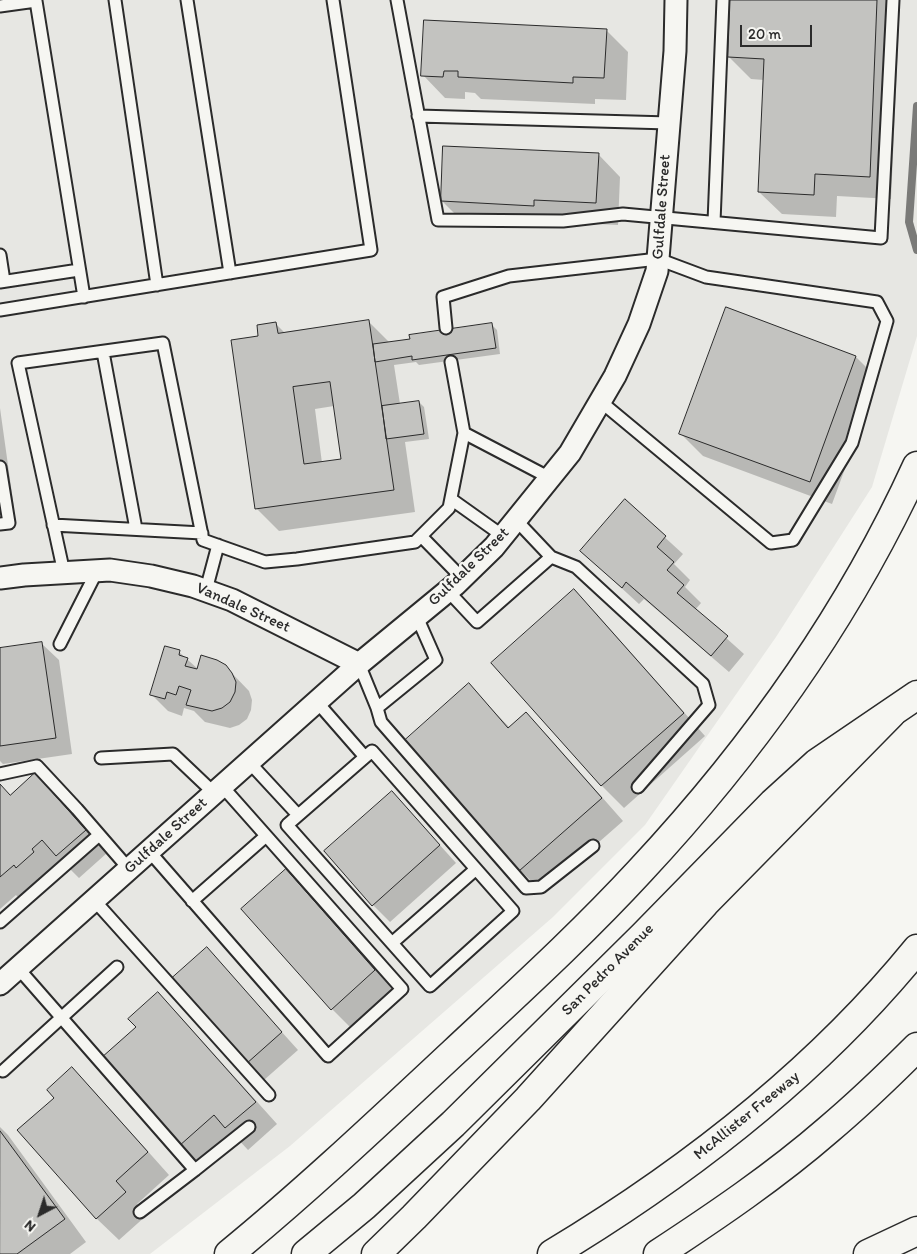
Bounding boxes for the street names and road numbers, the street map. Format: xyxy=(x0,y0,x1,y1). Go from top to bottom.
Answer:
street label: Gulfdale Street xyxy=(649,154,675,260)
street label: Gulfdale Street xyxy=(425,524,513,610)
street label: Vandale Street xyxy=(193,579,293,637)
street label: Gulfdale Street xyxy=(121,794,211,878)
street label: San Pedro Avenue xyxy=(558,920,658,1020)
street label: McAllister Freeway xyxy=(690,1067,804,1165)

